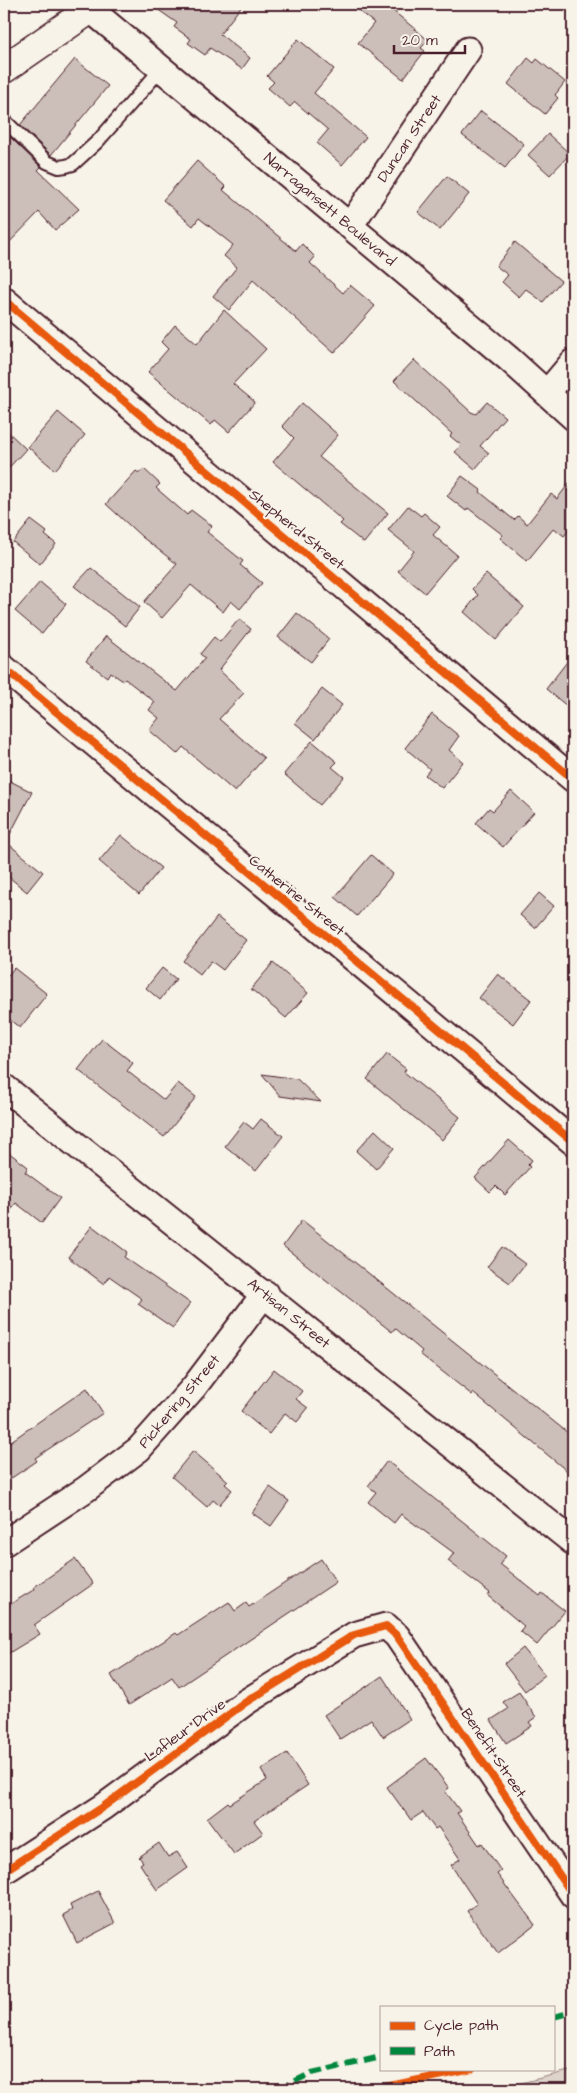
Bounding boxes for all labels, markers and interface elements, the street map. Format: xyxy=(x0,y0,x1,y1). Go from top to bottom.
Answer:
scale bar xyxy=(394,22,466,54)
text: 20 m xyxy=(402,30,438,51)
street label: Duncan Street xyxy=(372,90,447,186)
street label: Narragansett Boulevard xyxy=(259,148,400,272)
street label: Shepherd Street xyxy=(244,484,349,574)
street label: Catherine Street xyxy=(244,850,349,941)
street label: Artisan Street xyxy=(243,1273,335,1353)
street label: Pickering Street xyxy=(134,1350,226,1453)
street label: Lafleur Drive xyxy=(141,1694,230,1767)
street label: Benefit Street xyxy=(456,1704,531,1802)
legend xyxy=(380,2006,554,2070)
text: Cycle path xyxy=(424,2015,499,2037)
text: Path xyxy=(424,2041,455,2062)

